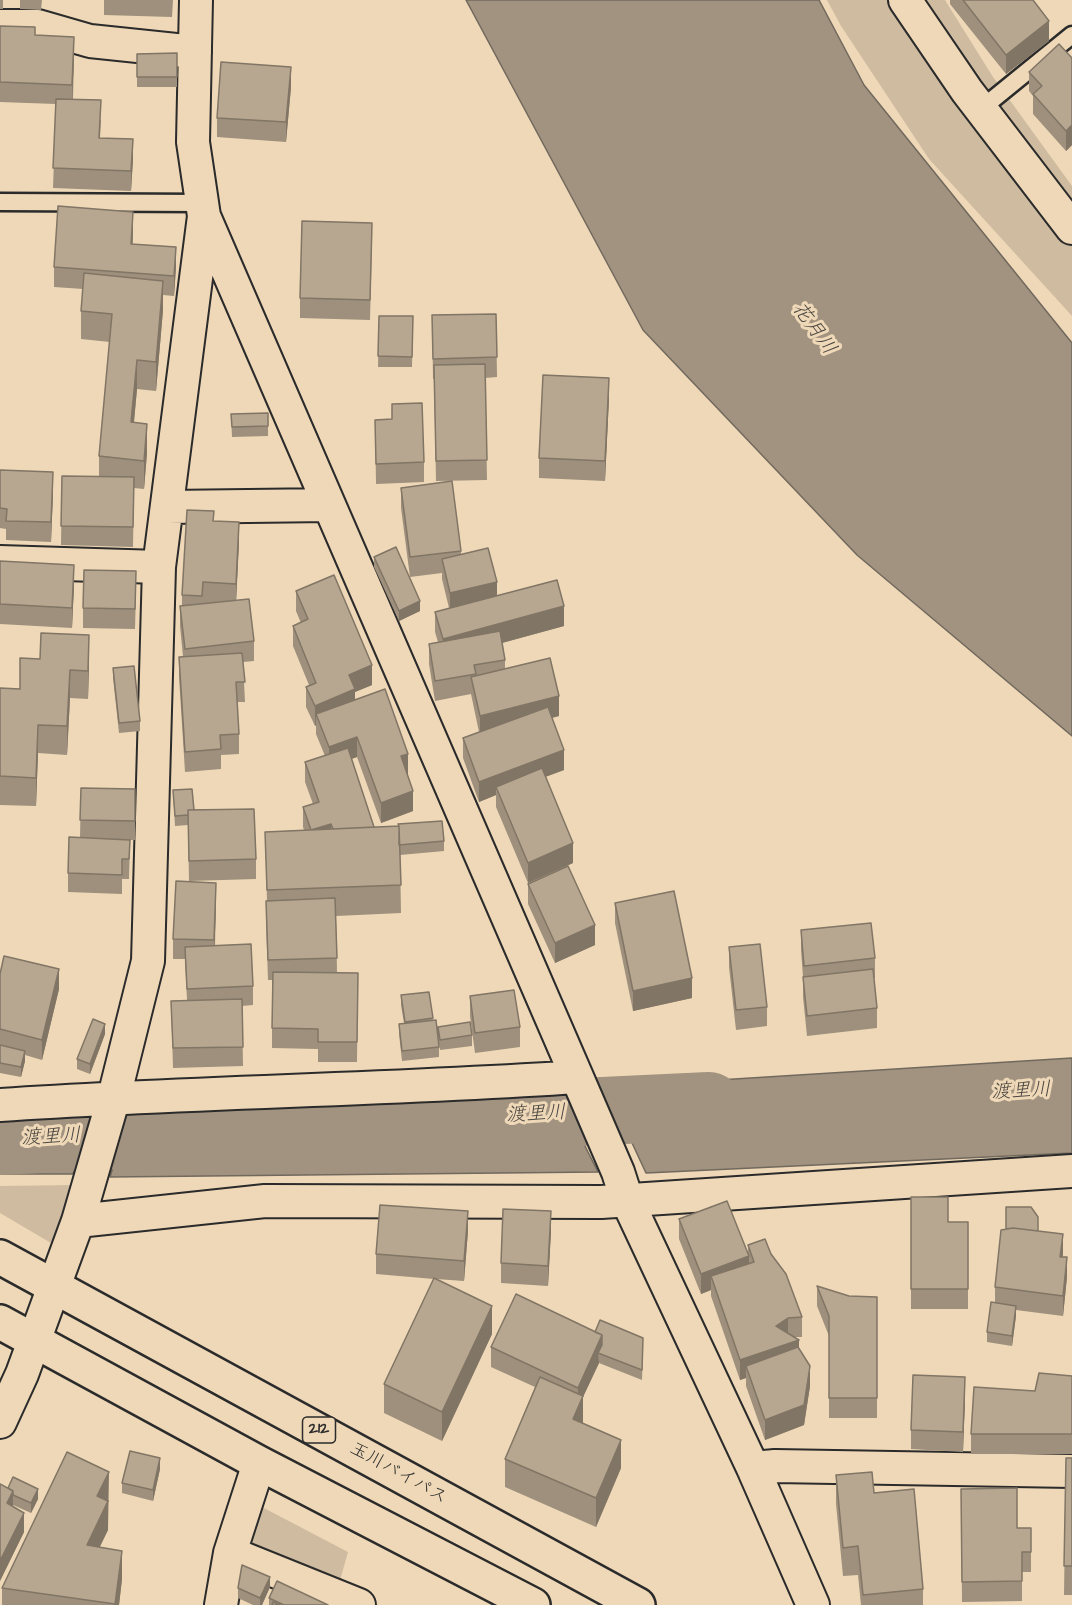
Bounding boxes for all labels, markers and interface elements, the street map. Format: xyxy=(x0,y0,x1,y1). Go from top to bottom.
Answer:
water label: 花月川 xyxy=(786,298,840,360)
water label: 渡里川 xyxy=(990,1078,1052,1106)
water label: 渡里川 xyxy=(505,1101,567,1129)
water label: 渡里川 xyxy=(20,1124,82,1152)
road number: 212 xyxy=(302,1417,336,1443)
street label: 玉川バイパス xyxy=(346,1438,450,1510)

